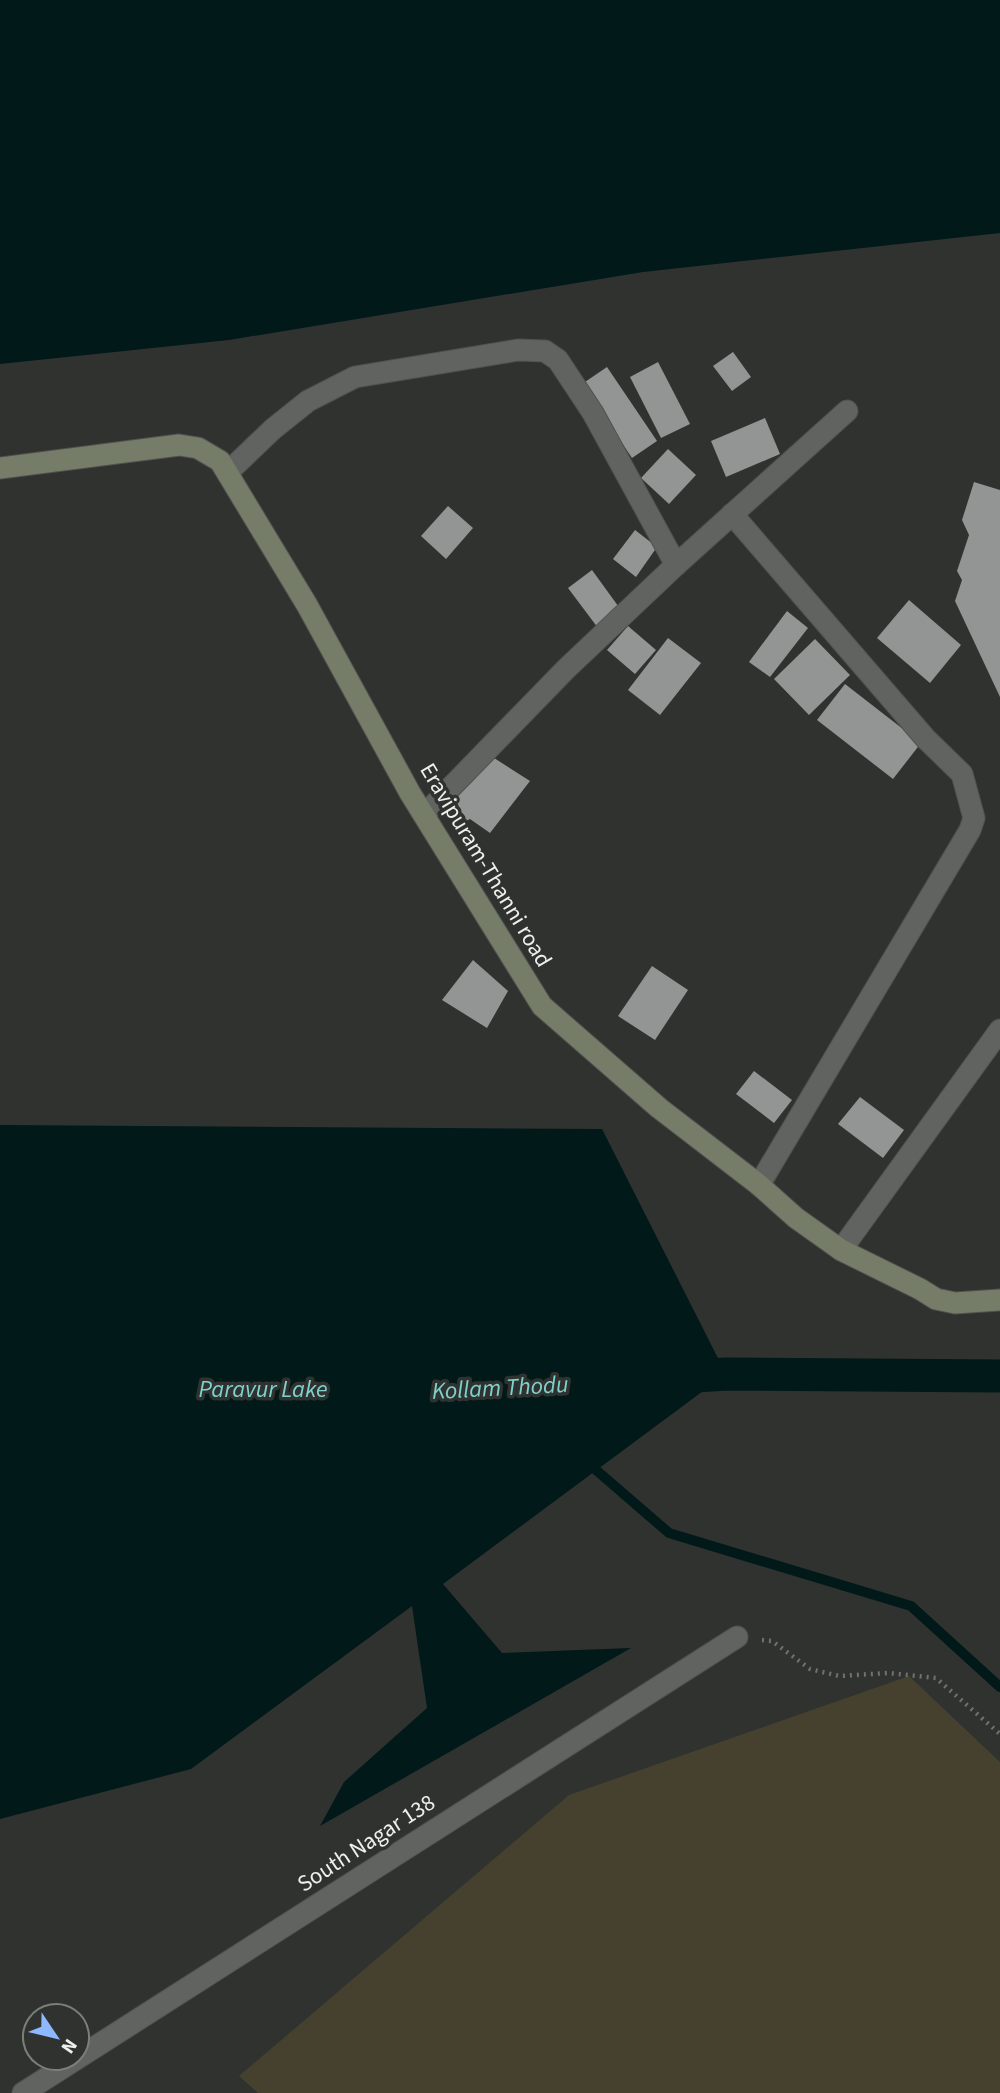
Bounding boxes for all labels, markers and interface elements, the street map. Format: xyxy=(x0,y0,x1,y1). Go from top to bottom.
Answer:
street label: Eravipuram-Thanni road xyxy=(412,757,560,973)
water label: Kollam Thodu xyxy=(431,1367,569,1409)
water label: Paravur Lake xyxy=(199,1372,327,1407)
street label: South Nagar 138 xyxy=(291,1786,441,1900)
north arrow xyxy=(21,2002,91,2072)
text: N xyxy=(54,2033,83,2059)

